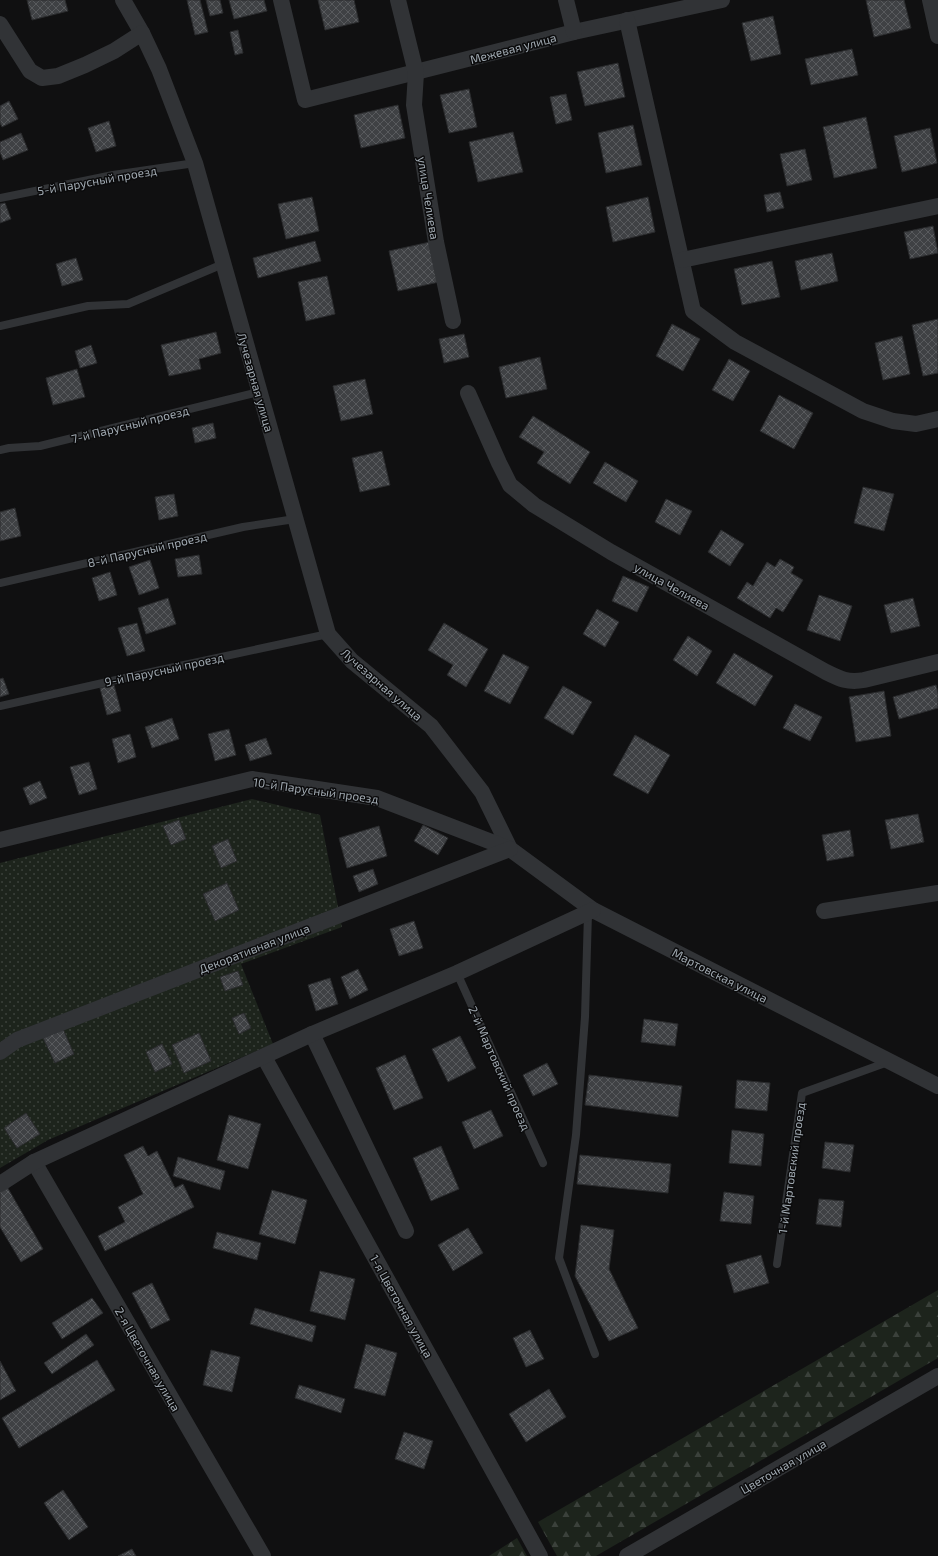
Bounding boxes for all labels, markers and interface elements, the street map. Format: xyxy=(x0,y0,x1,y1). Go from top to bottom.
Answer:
street label: Межевая улица xyxy=(468,30,558,67)
street label: улица Челиева xyxy=(415,156,442,241)
street label: 5-й Парусный проезд xyxy=(36,163,158,198)
street label: Лучезарная улица xyxy=(234,331,277,434)
street label: 7-й Парусный проезд xyxy=(70,403,190,446)
street label: 8-й Парусный проезд xyxy=(86,528,208,570)
street label: улица Челиева xyxy=(632,560,712,613)
street label: Лучезарная улица xyxy=(338,645,425,724)
street label: 9-й Парусный проезд xyxy=(103,650,225,689)
street label: 10-й Парусный проезд xyxy=(252,774,380,807)
street label: Декоративная улица xyxy=(197,920,312,977)
street label: Мартовская улица xyxy=(670,945,770,1006)
street label: 2-й Мартовский проезд xyxy=(466,1004,534,1132)
street label: 1-й Мартовский проезд xyxy=(775,1101,807,1235)
street label: 1-я Цветочная улица xyxy=(367,1252,436,1361)
street label: 2-я Цветочная улица xyxy=(112,1304,184,1414)
street label: Цветочная улица xyxy=(738,1436,829,1497)

